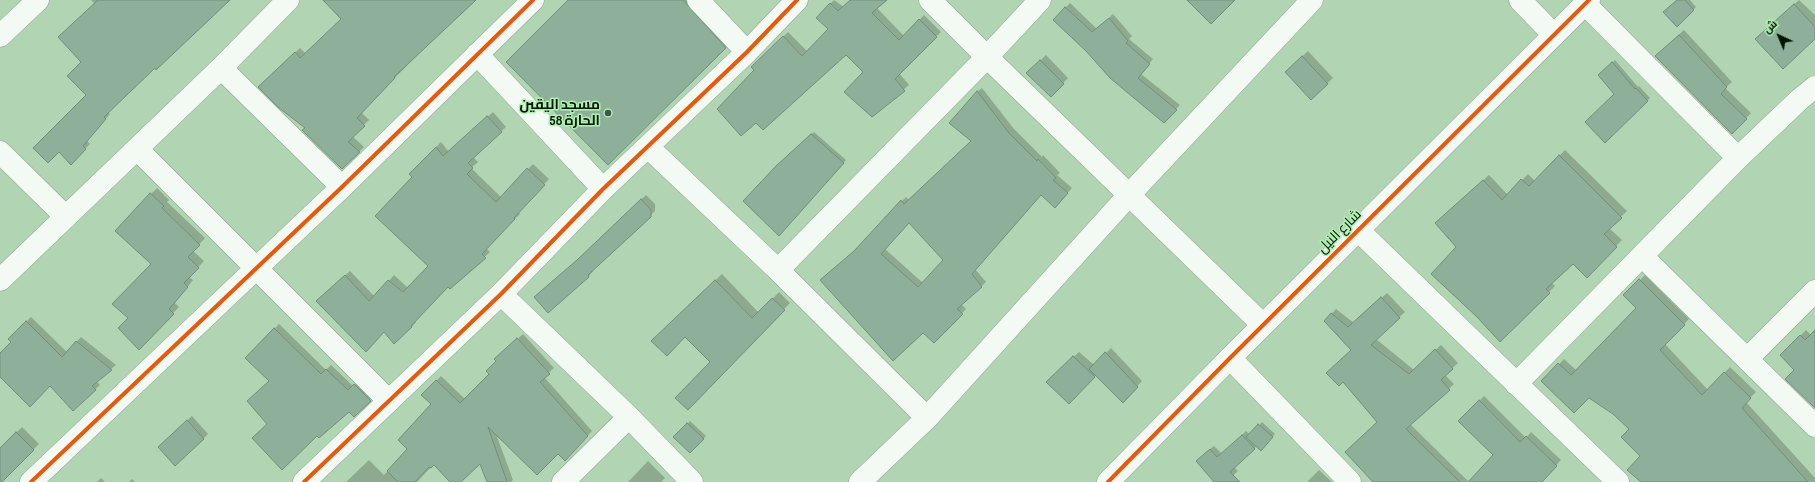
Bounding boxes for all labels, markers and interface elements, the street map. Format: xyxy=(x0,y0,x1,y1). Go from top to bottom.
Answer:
north arrow xyxy=(1759,16,1799,56)
text: ش xyxy=(1761,17,1780,37)
place label: مسجد اليقين الحارة 58 xyxy=(520,97,600,130)
marker: مسجد اليقين الحارة 58 xyxy=(603,108,613,118)
street label: شارع النيل xyxy=(1315,207,1365,257)

